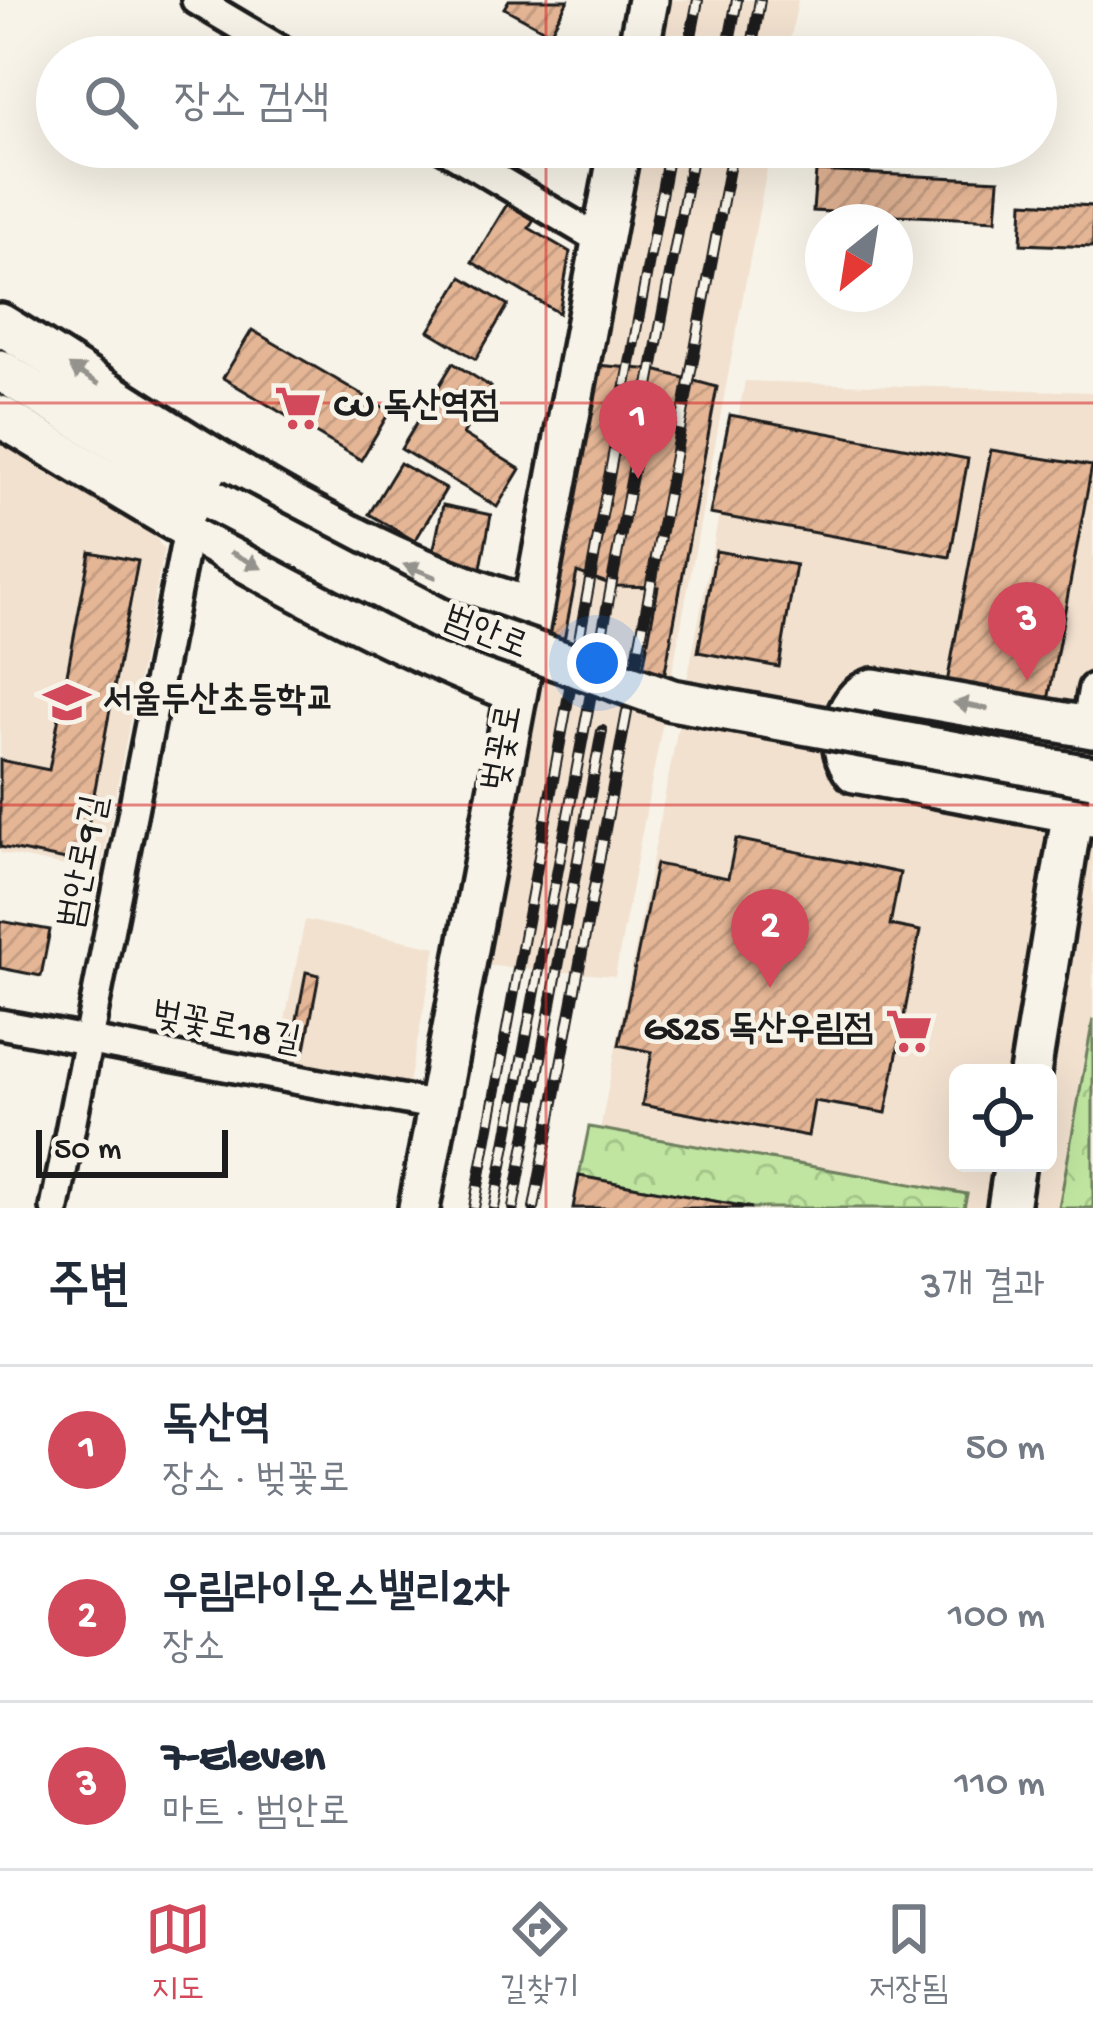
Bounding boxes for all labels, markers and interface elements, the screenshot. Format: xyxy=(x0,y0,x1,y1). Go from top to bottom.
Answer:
search box xyxy=(36,36,1057,168)
icon: search xyxy=(78,69,144,135)
text: 장소 검색 xyxy=(174,79,330,132)
north arrow xyxy=(805,204,913,312)
one-way arrow xyxy=(67,365,100,387)
pin: 1 xyxy=(599,380,677,479)
supermarket icon: CU 독산역점 xyxy=(273,383,323,433)
place label: CU 독산역점 xyxy=(334,387,499,430)
one-way arrow xyxy=(228,549,263,569)
one-way arrow xyxy=(402,561,438,580)
pin: 3 xyxy=(988,582,1066,681)
street label: 범안로 xyxy=(437,599,533,671)
your location xyxy=(567,633,627,693)
school or university icon: 서울두산초등학교 xyxy=(42,677,92,727)
place label: 서울두산초등학교 xyxy=(103,681,335,724)
one-way arrow xyxy=(952,697,990,715)
street label: 벚꽃로 xyxy=(476,701,534,795)
street label: 범안로9길 xyxy=(52,792,120,932)
pin: 2 xyxy=(731,889,809,988)
street label: 벚꽃로18길 xyxy=(148,995,304,1065)
supermarket icon: GS25 독산우림점 xyxy=(884,1006,934,1056)
place label: GS25 독산우림점 xyxy=(644,1010,873,1053)
map controls xyxy=(949,1064,1057,1172)
button: locate xyxy=(949,1064,1057,1172)
scale bar xyxy=(36,1124,228,1177)
text: 50 m xyxy=(54,1132,121,1170)
text: 주변 xyxy=(48,1260,130,1320)
text: 3개 결과 xyxy=(921,1266,1045,1312)
text: 독산역 xyxy=(162,1400,271,1453)
text: 1 xyxy=(79,1427,95,1473)
text: 50 m xyxy=(965,1427,1045,1473)
text: 장소 · 벚꽃로 xyxy=(162,1459,350,1505)
text: 우림라이온스밸리2차 xyxy=(162,1568,510,1621)
text: 2 xyxy=(77,1595,97,1641)
text: 100 m xyxy=(948,1595,1045,1641)
text: 장소 xyxy=(162,1627,225,1673)
text: 7-Eleven xyxy=(162,1733,325,1786)
text: 3 xyxy=(77,1763,97,1809)
text: 110 m xyxy=(954,1763,1045,1809)
text: 마트 · 범안로 xyxy=(162,1792,350,1838)
tab: 지도 xyxy=(145,1896,211,2011)
tab: 길찾기 xyxy=(500,1896,580,2011)
tab: 저장됨 xyxy=(869,1896,948,2011)

